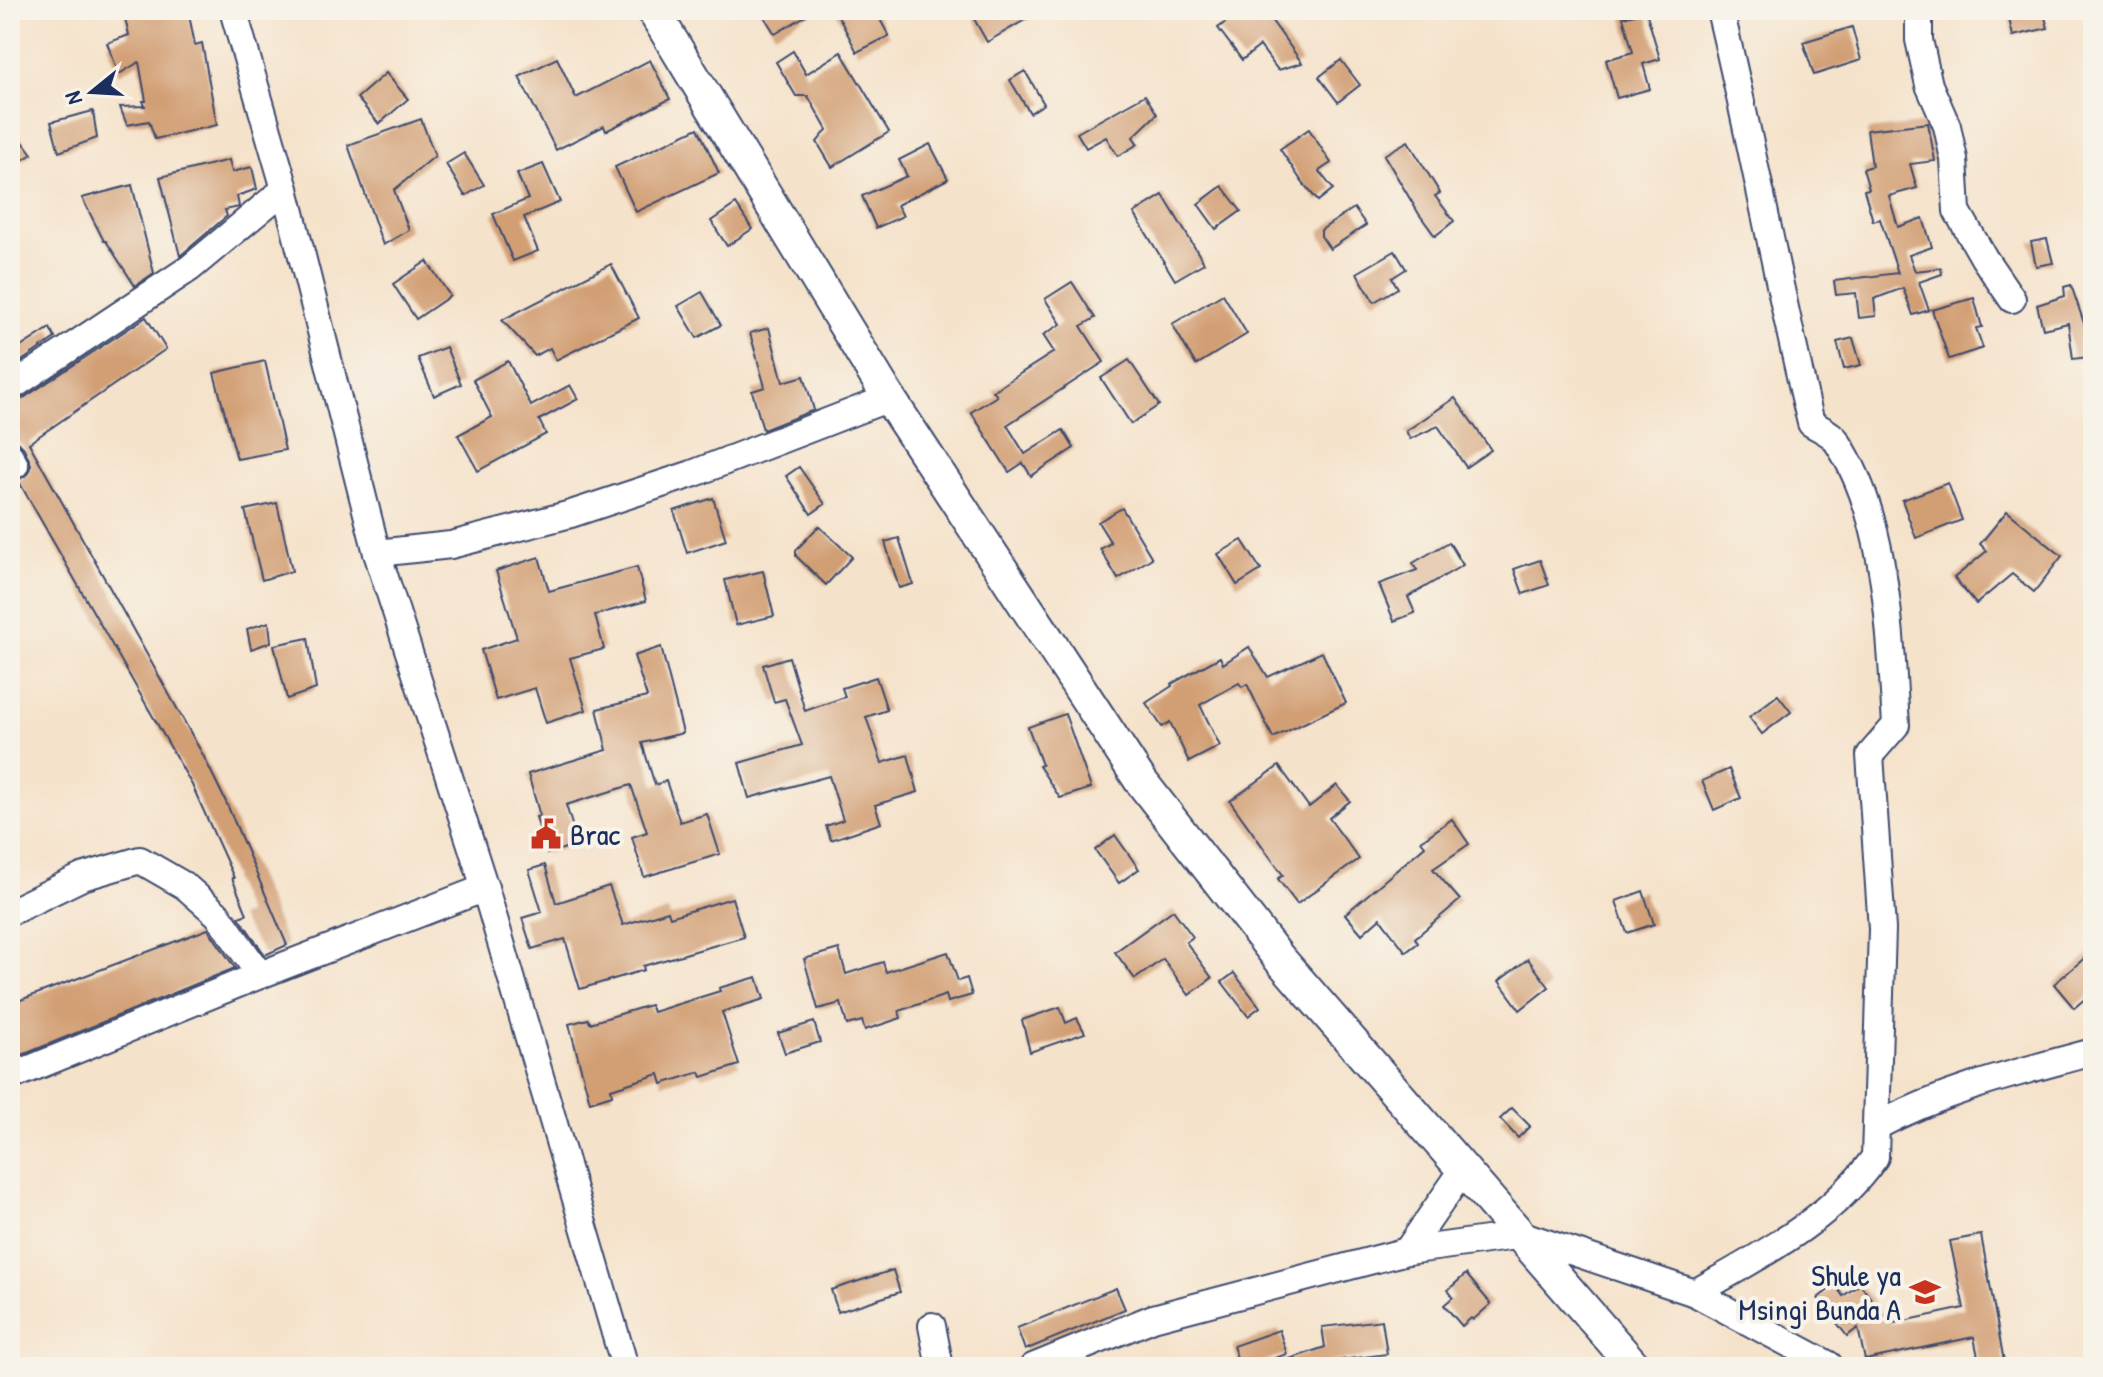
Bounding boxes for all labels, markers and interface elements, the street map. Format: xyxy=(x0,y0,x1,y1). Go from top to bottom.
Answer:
north arrow xyxy=(52,52,132,132)
text: N xyxy=(57,88,89,108)
place label: Brac xyxy=(570,814,621,854)
public building icon: Brac xyxy=(529,817,563,851)
place label: Shule ya Msingi Bunda A xyxy=(1739,1255,1901,1329)
school or university icon: Shule ya Msingi Bunda A xyxy=(1908,1275,1942,1309)

